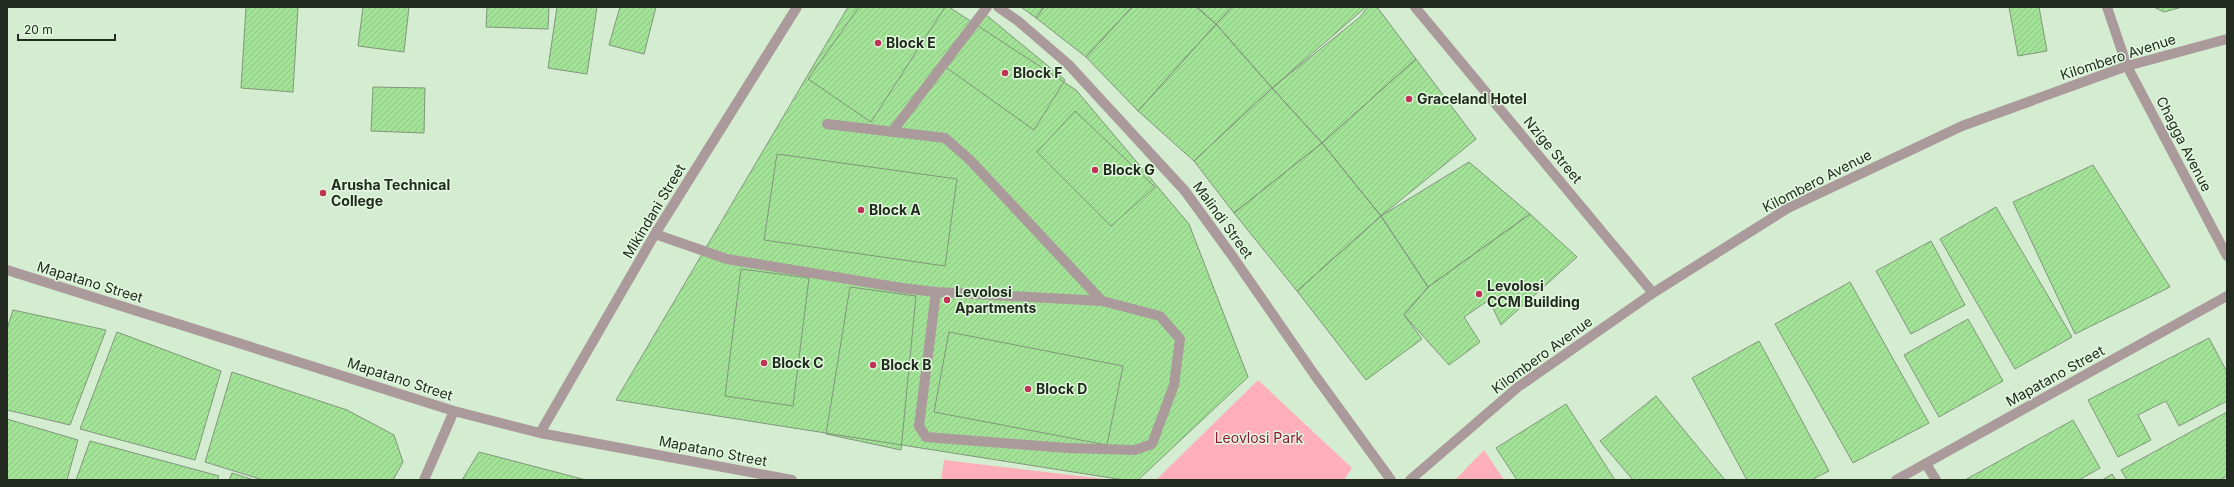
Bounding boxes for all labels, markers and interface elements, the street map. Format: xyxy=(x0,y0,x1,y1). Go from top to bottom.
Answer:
scale bar xyxy=(18,16,115,42)
text: 20 m xyxy=(24,22,53,37)
street label: Kilombero Avenue xyxy=(2058,30,2178,83)
place label: Block E xyxy=(886,34,936,51)
marker: Block E xyxy=(873,38,883,48)
place label: Block F xyxy=(1013,64,1063,81)
marker: Block F xyxy=(1000,68,1010,78)
place label: Graceland Hotel xyxy=(1417,90,1527,107)
street label: Chagga Avenue xyxy=(2153,93,2216,194)
marker: Graceland Hotel xyxy=(1404,94,1414,104)
street label: Nzige Street xyxy=(1521,113,1586,187)
street label: Kilombero Avenue xyxy=(1759,146,1874,215)
street label: Mikindani Street xyxy=(619,160,689,261)
place label: Block G xyxy=(1103,161,1155,178)
marker: Block G xyxy=(1090,165,1100,175)
place label: Arusha Technical College xyxy=(331,176,450,209)
street label: Malindi Street xyxy=(1190,178,1257,262)
marker: Arusha Technical College xyxy=(318,188,328,198)
place label: Block A xyxy=(869,201,921,218)
marker: Block A xyxy=(856,205,866,215)
street label: Mapatano Street xyxy=(35,257,145,306)
place label: Levolosi CCM Building xyxy=(1487,277,1580,310)
place label: Levolosi Apartments xyxy=(955,283,1037,316)
marker: Levolosi CCM Building xyxy=(1474,289,1484,299)
marker: Levolosi Apartments xyxy=(942,295,952,305)
street label: Kilombero Avenue xyxy=(1488,312,1595,397)
street label: Mapatano Street xyxy=(2003,341,2107,410)
street label: Mapatano Street xyxy=(345,353,455,404)
place label: Block C xyxy=(772,354,824,371)
place label: Block B xyxy=(881,356,932,373)
marker: Block C xyxy=(759,358,769,368)
marker: Block B xyxy=(868,360,878,370)
place label: Block D xyxy=(1036,380,1087,397)
marker: Block D xyxy=(1023,384,1033,394)
park label: Leovlosi Park xyxy=(1215,429,1304,446)
street label: Mapatano Street xyxy=(658,432,769,469)

